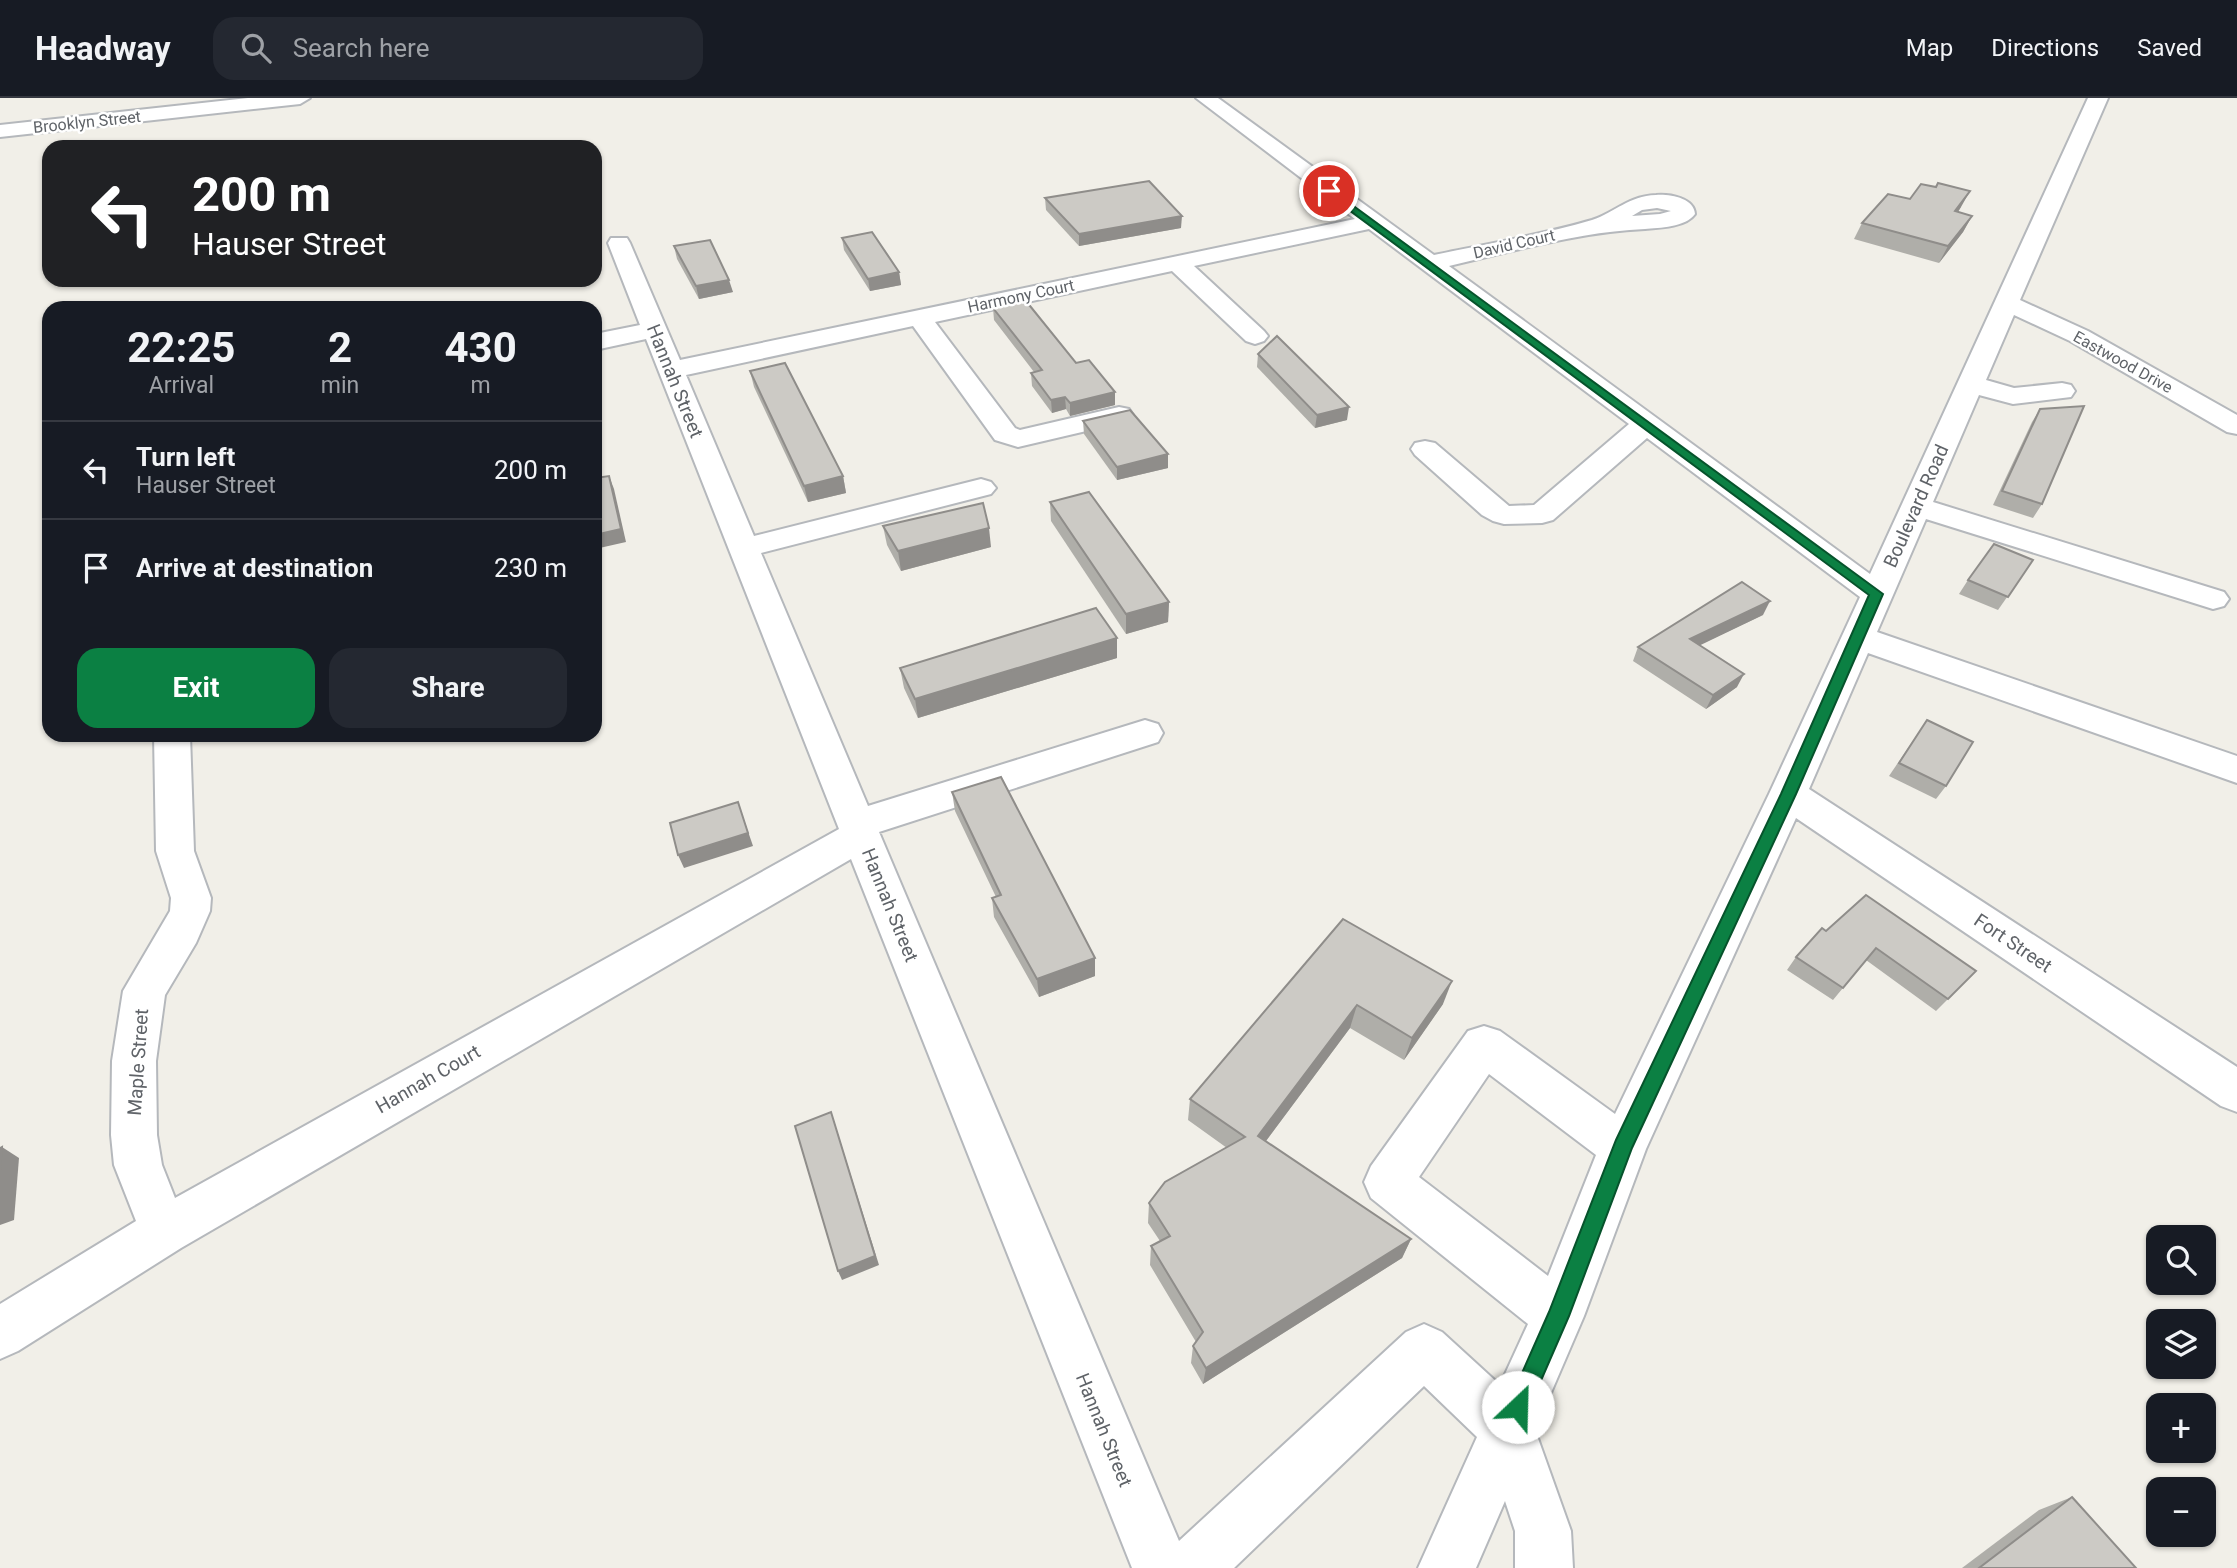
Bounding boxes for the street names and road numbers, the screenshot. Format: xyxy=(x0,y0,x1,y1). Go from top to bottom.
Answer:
street label: Brooklyn Street xyxy=(32,107,142,137)
street label: David Court xyxy=(1471,225,1557,263)
street label: Harmony Court xyxy=(966,275,1076,317)
street label: Hannah Street xyxy=(642,321,708,441)
street label: Eastwood Drive xyxy=(2070,327,2176,397)
street label: Boulevard Road xyxy=(1879,441,1953,571)
street label: Hannah Street xyxy=(857,845,923,965)
street label: Fort Street xyxy=(1970,909,2056,977)
street label: Maple Street xyxy=(123,1008,153,1116)
street label: Hannah Court xyxy=(372,1040,484,1118)
street label: Hannah Street xyxy=(1071,1370,1137,1490)

